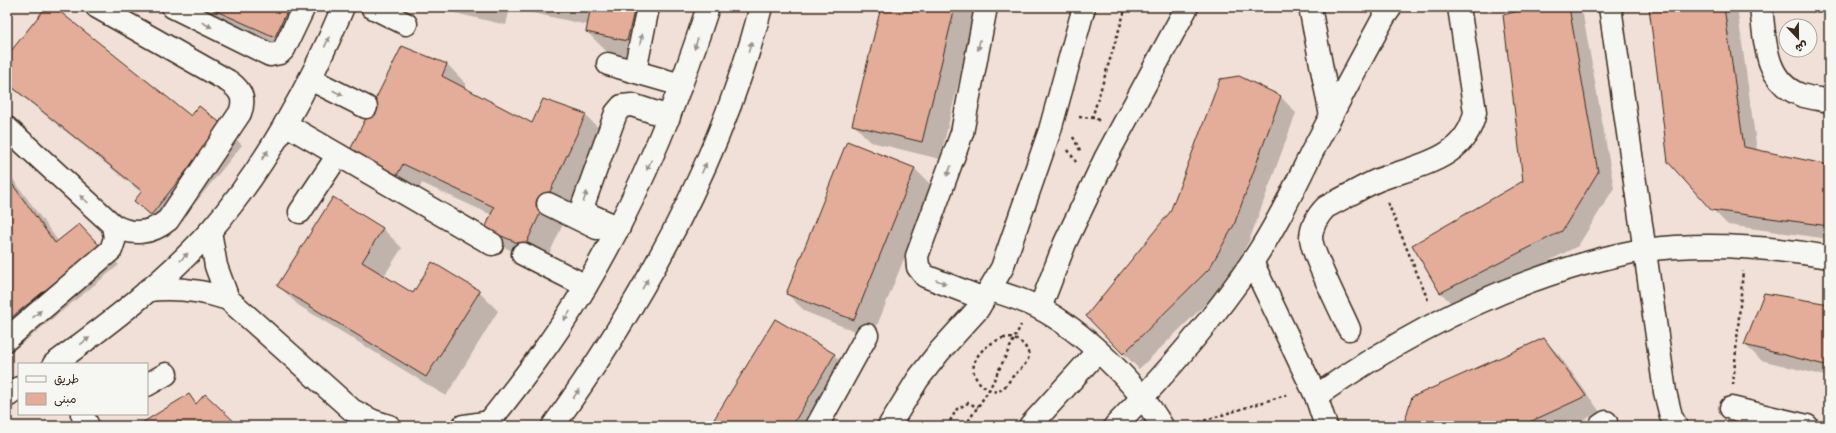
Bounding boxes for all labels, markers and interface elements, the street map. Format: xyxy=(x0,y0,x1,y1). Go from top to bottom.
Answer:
north arrow xyxy=(1778,18,1818,58)
one-way arrow xyxy=(202,22,213,28)
one-way arrow xyxy=(639,33,645,45)
one-way arrow xyxy=(324,36,330,47)
text: ش xyxy=(1792,36,1810,55)
one-way arrow xyxy=(692,38,698,50)
one-way arrow xyxy=(976,39,982,51)
one-way arrow xyxy=(747,41,753,53)
one-way arrow xyxy=(332,90,344,96)
one-way arrow xyxy=(261,150,269,160)
one-way arrow xyxy=(646,160,652,171)
one-way arrow xyxy=(701,163,707,174)
one-way arrow xyxy=(945,166,951,178)
one-way arrow xyxy=(583,190,589,202)
one-way arrow xyxy=(79,194,89,204)
one-way arrow xyxy=(179,252,189,262)
one-way arrow xyxy=(642,278,648,290)
one-way arrow xyxy=(936,279,948,285)
one-way arrow xyxy=(31,309,42,318)
one-way arrow xyxy=(563,311,571,322)
one-way arrow xyxy=(80,337,91,345)
legend xyxy=(18,363,148,415)
text: طريق xyxy=(54,372,79,389)
one-way arrow xyxy=(572,389,580,399)
text: مبنى xyxy=(54,392,77,409)

